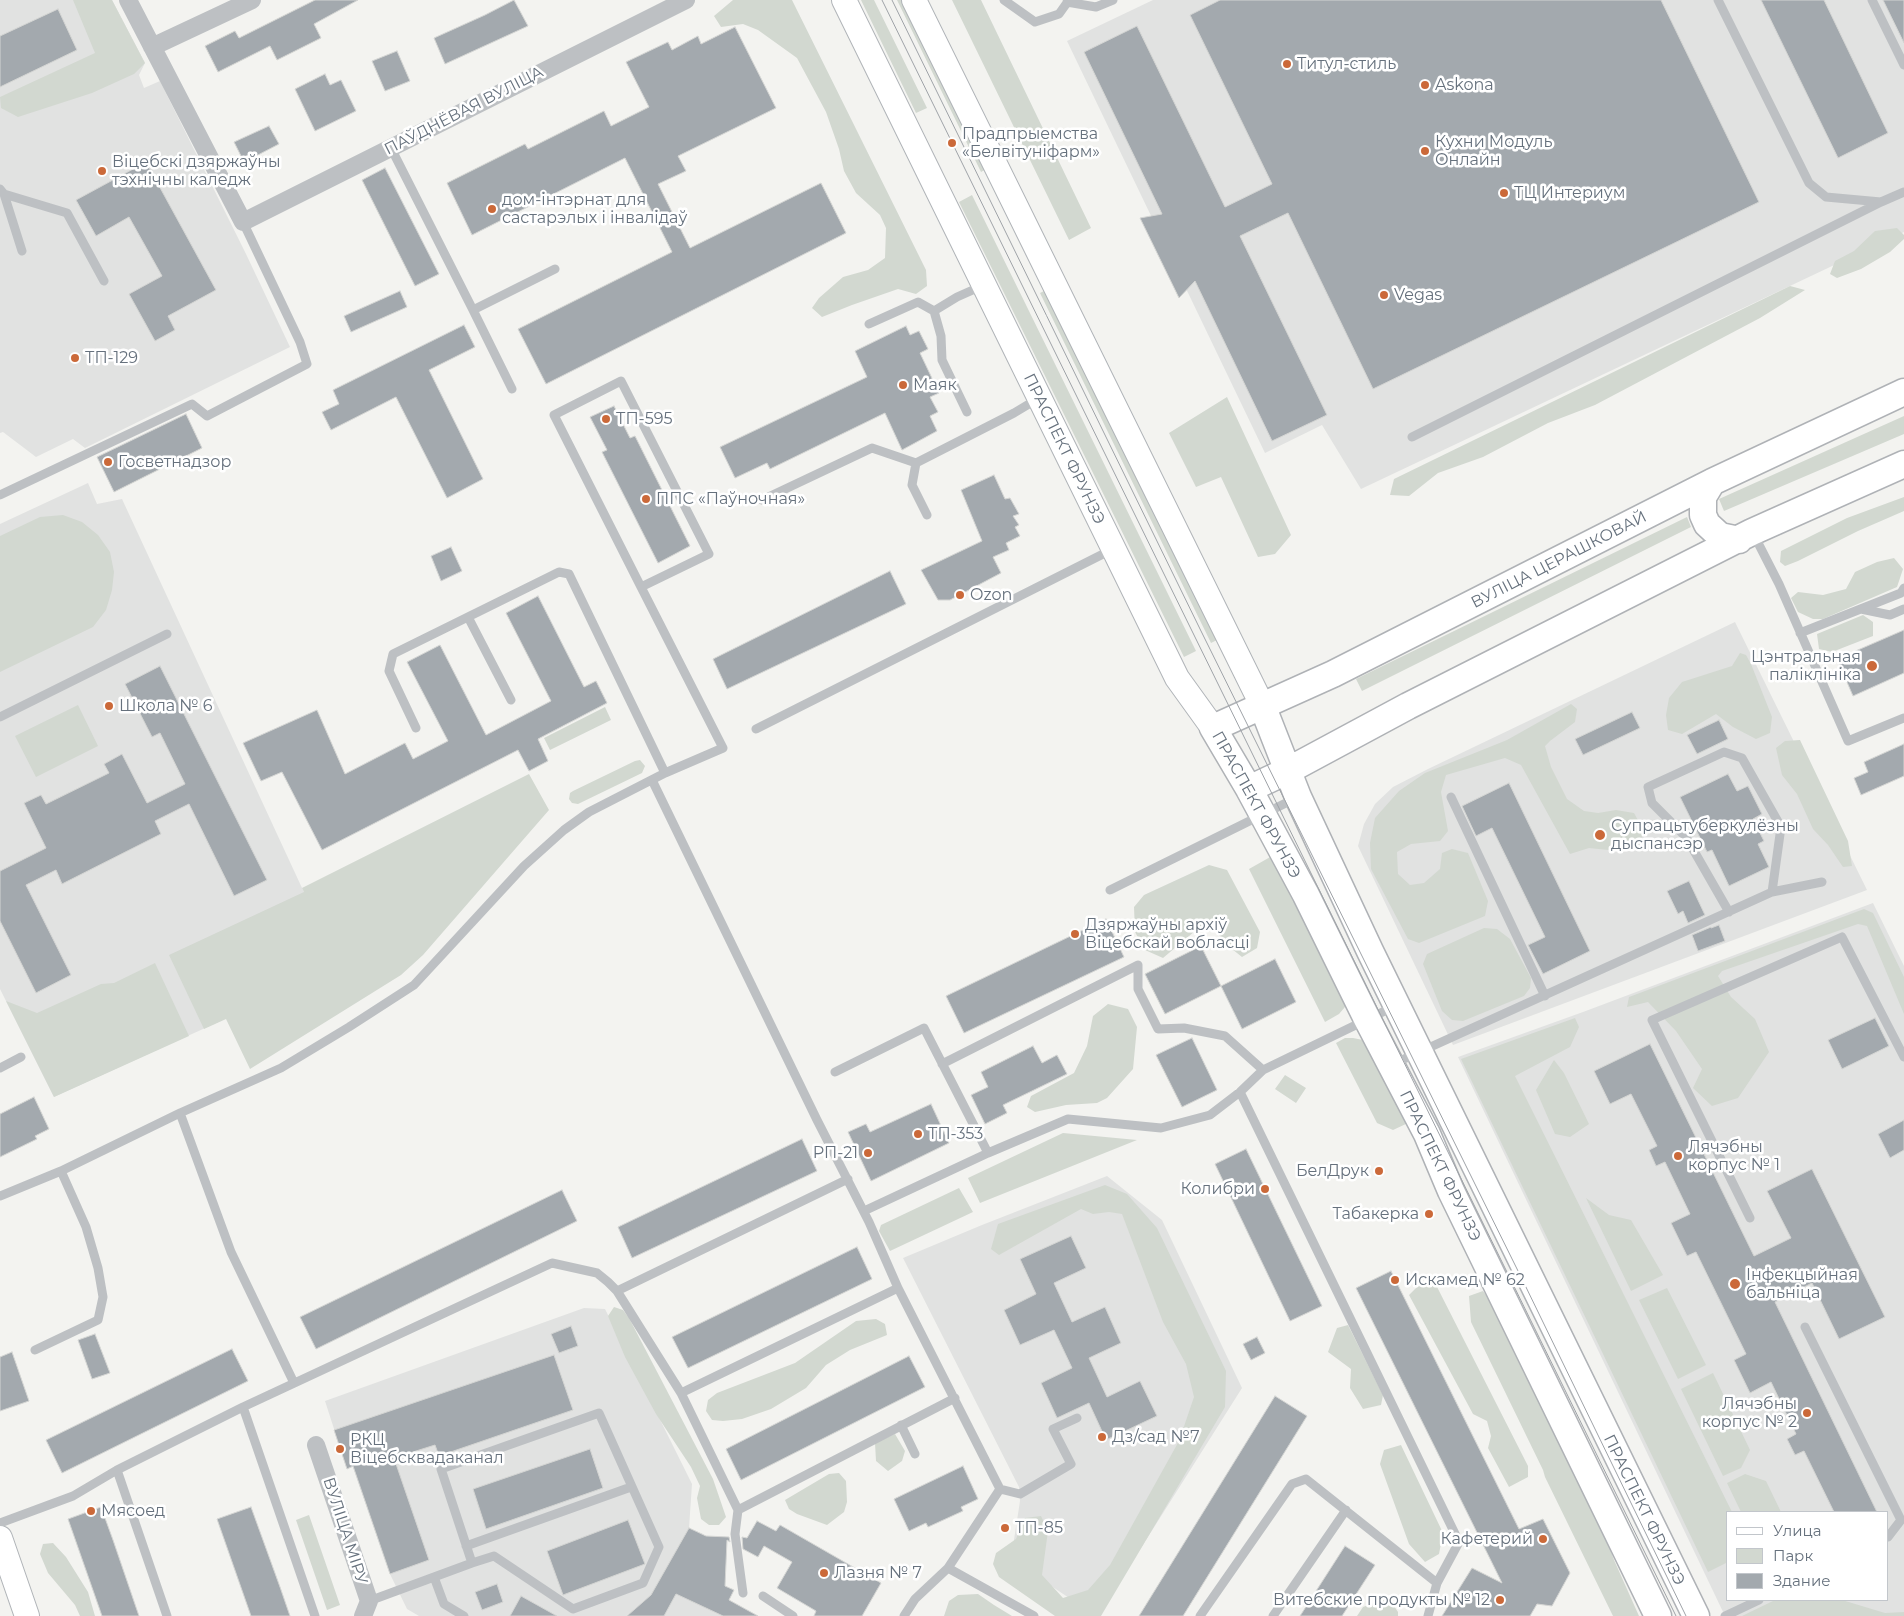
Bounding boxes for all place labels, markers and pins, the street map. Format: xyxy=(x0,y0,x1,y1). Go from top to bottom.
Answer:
place label: Титул-cтиль xyxy=(1297,54,1396,74)
marker: Титул-cтиль xyxy=(1281,58,1293,70)
place label: Askona xyxy=(1435,75,1494,95)
marker: Askona xyxy=(1419,79,1431,91)
place label: Прадпрыемства «Белвітуніфарм» xyxy=(962,124,1100,162)
place label: Кухни Модуль Онлайн xyxy=(1435,132,1552,170)
marker: Прадпрыемства «Белвітуніфарм» xyxy=(946,137,958,149)
marker: Кухни Модуль Онлайн xyxy=(1419,145,1431,157)
place label: Віцебскі дзяржаўны тэхнічны каледж xyxy=(112,152,281,190)
marker: Віцебскі дзяржаўны тэхнічны каледж xyxy=(96,165,108,177)
place label: ТЦ Интериум xyxy=(1514,183,1625,203)
marker: ТЦ Интериум xyxy=(1498,187,1510,199)
place label: дом-інтэрнат для састарэлых і інвалідаў xyxy=(502,190,687,228)
marker: дом-інтэрнат для састарэлых і інвалідаў xyxy=(486,203,498,215)
place label: Vegas xyxy=(1394,285,1442,305)
marker: Vegas xyxy=(1378,289,1390,301)
place label: ТП-129 xyxy=(85,348,138,368)
marker: ТП-129 xyxy=(69,352,81,364)
place label: Маяк xyxy=(913,375,957,395)
marker: Маяк xyxy=(897,379,909,391)
place label: ТП-595 xyxy=(616,409,673,429)
marker: ТП-595 xyxy=(600,413,612,425)
place label: Госветнадзор xyxy=(118,452,231,472)
marker: Госветнадзор xyxy=(102,456,114,468)
place label: ППС «Паўночная» xyxy=(656,489,805,509)
marker: ППС «Паўночная» xyxy=(640,493,652,505)
place label: Ozon xyxy=(970,585,1012,605)
marker: Ozon xyxy=(954,589,966,601)
place label: Цэнтральная паліклініка xyxy=(1751,647,1861,685)
marker: Цэнтральная паліклініка xyxy=(1865,659,1879,673)
place label: Школа № 6 xyxy=(119,696,212,716)
marker: Школа № 6 xyxy=(103,700,115,712)
place label: Супрацьтуберкулёзны дыспансэр xyxy=(1611,816,1799,854)
marker: Супрацьтуберкулёзны дыспансэр xyxy=(1593,828,1607,842)
place label: Дзяржаўны архіў Віцебскай вобласці xyxy=(1085,915,1250,953)
marker: Дзяржаўны архіў Віцебскай вобласці xyxy=(1069,928,1081,940)
place label: ТП-353 xyxy=(928,1124,983,1144)
marker: ТП-353 xyxy=(912,1128,924,1140)
place label: Лячэбны корпус № 1 xyxy=(1688,1137,1780,1175)
place label: РП-21 xyxy=(813,1143,858,1163)
marker: РП-21 xyxy=(862,1147,874,1159)
marker: Лячэбны корпус № 1 xyxy=(1672,1150,1684,1162)
place label: БелДрук xyxy=(1296,1161,1369,1181)
marker: БелДрук xyxy=(1373,1165,1385,1177)
place label: Колибри xyxy=(1180,1179,1255,1199)
marker: Колибри xyxy=(1259,1183,1271,1195)
place label: Табакерка xyxy=(1333,1204,1419,1224)
marker: Табакерка xyxy=(1423,1208,1435,1220)
place label: Інфекцыйная бальніца xyxy=(1746,1265,1858,1303)
place label: Искамед № 62 xyxy=(1405,1270,1525,1290)
marker: Искамед № 62 xyxy=(1389,1274,1401,1286)
marker: Інфекцыйная бальніца xyxy=(1728,1277,1742,1291)
place label: Лячэбны корпус № 2 xyxy=(1702,1394,1797,1432)
marker: Лячэбны корпус № 2 xyxy=(1801,1407,1813,1419)
place label: Дз/сад №7 xyxy=(1112,1427,1200,1447)
place label: РКЦ Віцебсквадаканал xyxy=(350,1430,504,1468)
marker: Дз/сад №7 xyxy=(1096,1431,1108,1443)
marker: РКЦ Віцебсквадаканал xyxy=(334,1443,346,1455)
place label: Мясоед xyxy=(101,1501,165,1521)
marker: Мясоед xyxy=(85,1505,97,1517)
place label: ТП-85 xyxy=(1015,1518,1063,1538)
marker: ТП-85 xyxy=(999,1522,1011,1534)
place label: Кафетерий xyxy=(1441,1529,1533,1549)
marker: Кафетерий xyxy=(1537,1533,1549,1545)
place label: Лазня № 7 xyxy=(834,1563,922,1583)
marker: Лазня № 7 xyxy=(818,1567,830,1579)
place label: Витебские продукты № 12 xyxy=(1273,1590,1490,1610)
marker: Витебские продукты № 12 xyxy=(1494,1594,1506,1606)

